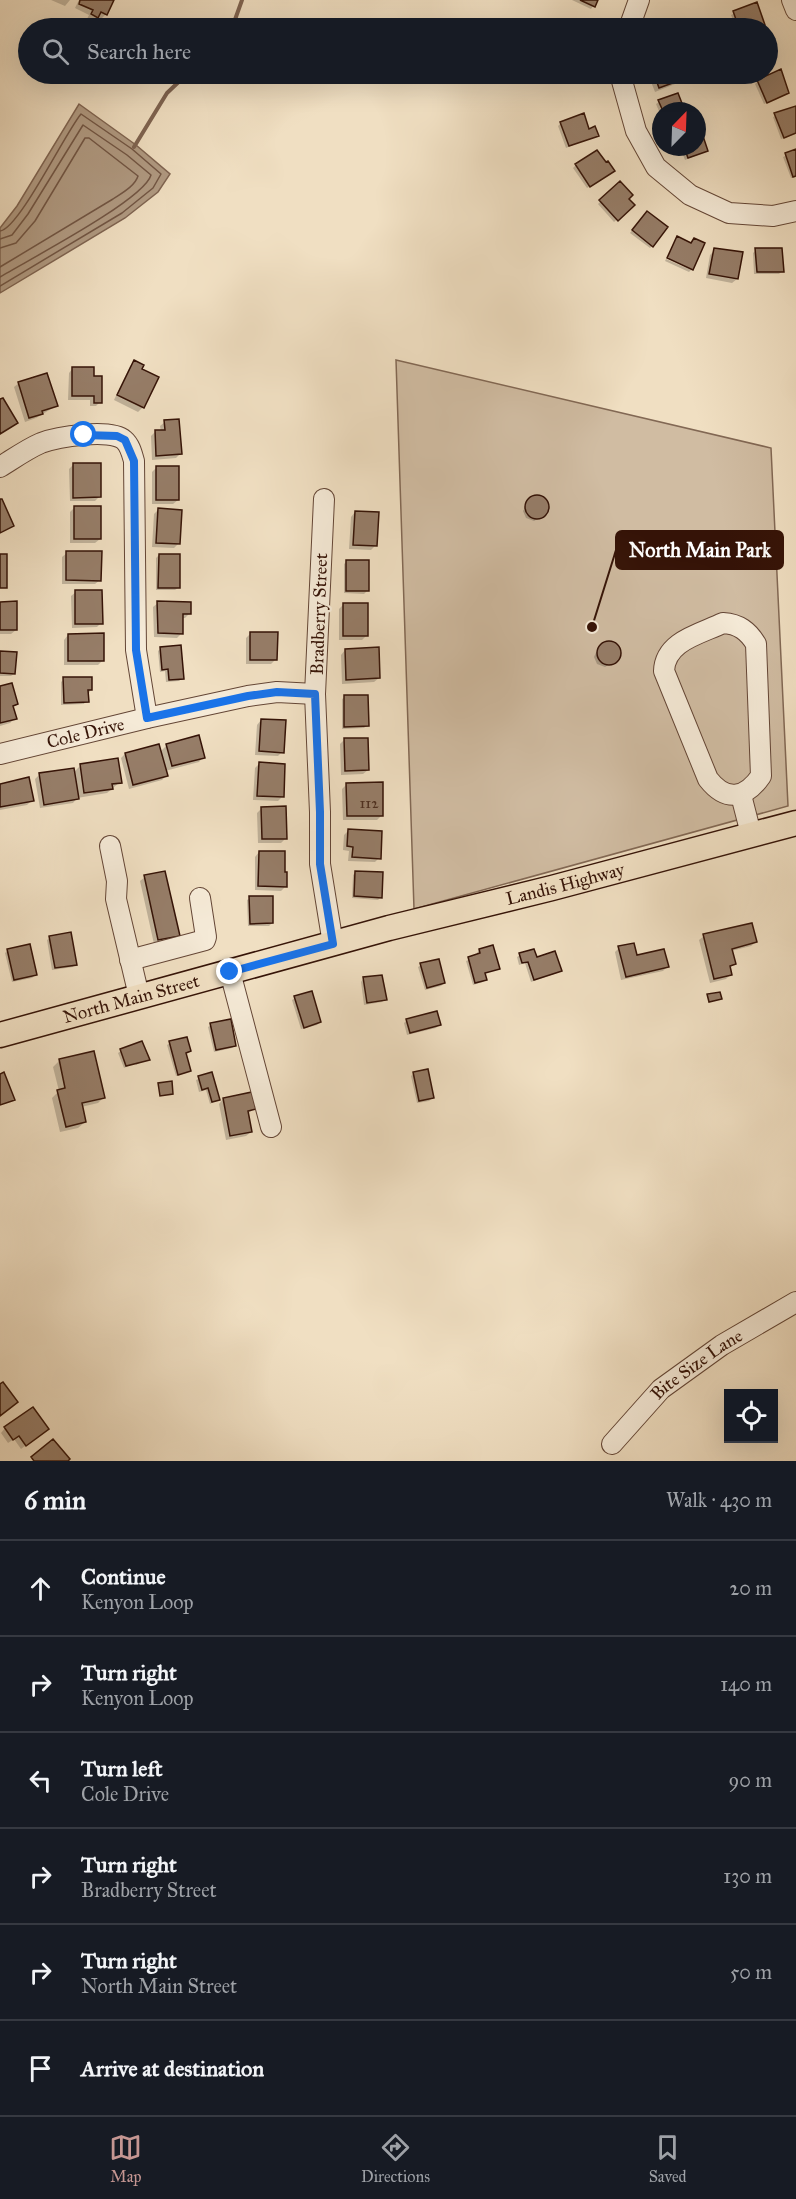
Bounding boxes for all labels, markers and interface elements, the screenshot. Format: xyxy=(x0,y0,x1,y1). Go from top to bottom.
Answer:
search box xyxy=(18,18,778,84)
icon: search xyxy=(39,35,72,68)
text: Search here xyxy=(87,38,191,65)
north arrow xyxy=(652,102,706,156)
route start xyxy=(70,421,96,447)
callout: North Main Park xyxy=(616,531,783,569)
text: North Main Park xyxy=(629,538,772,562)
street label: Bradberry Street xyxy=(306,552,332,675)
street label: Cole Drive xyxy=(44,713,127,753)
house number: 112 xyxy=(359,794,379,812)
street label: Landis Highway xyxy=(504,858,627,910)
route end xyxy=(216,958,242,984)
street label: North Main Street xyxy=(60,970,202,1028)
street label: Bite Size Lane xyxy=(646,1324,747,1404)
map controls xyxy=(724,1389,778,1443)
button: locate xyxy=(724,1389,778,1443)
text: 6 min xyxy=(24,1484,86,1516)
text: Walk · 430 m xyxy=(666,1488,772,1512)
text: Continue xyxy=(81,1563,166,1590)
icon: ahead xyxy=(24,1572,57,1605)
text: 20 m xyxy=(729,1576,772,1600)
text: Kenyon Loop xyxy=(81,1590,194,1614)
text: Turn right xyxy=(81,1659,177,1686)
icon: right xyxy=(24,1668,57,1701)
text: 140 m xyxy=(720,1672,772,1696)
text: Kenyon Loop xyxy=(81,1686,194,1710)
text: Turn left xyxy=(81,1755,163,1782)
icon: left xyxy=(24,1764,57,1797)
text: 90 m xyxy=(729,1768,772,1792)
text: Cole Drive xyxy=(81,1782,169,1806)
text: Turn right xyxy=(81,1851,177,1878)
icon: right xyxy=(24,1860,57,1893)
text: 130 m xyxy=(723,1864,772,1888)
text: Bradberry Street xyxy=(81,1878,217,1902)
text: Turn right xyxy=(81,1947,177,1974)
icon: right xyxy=(24,1956,57,1989)
text: 50 m xyxy=(730,1960,772,1984)
text: North Main Street xyxy=(81,1974,237,1998)
icon: arrive xyxy=(24,2052,57,2085)
text: Arrive at destination xyxy=(81,2055,264,2082)
tab: Map xyxy=(109,2131,142,2186)
tab: Directions xyxy=(361,2131,430,2186)
tab: Saved xyxy=(649,2131,687,2186)

